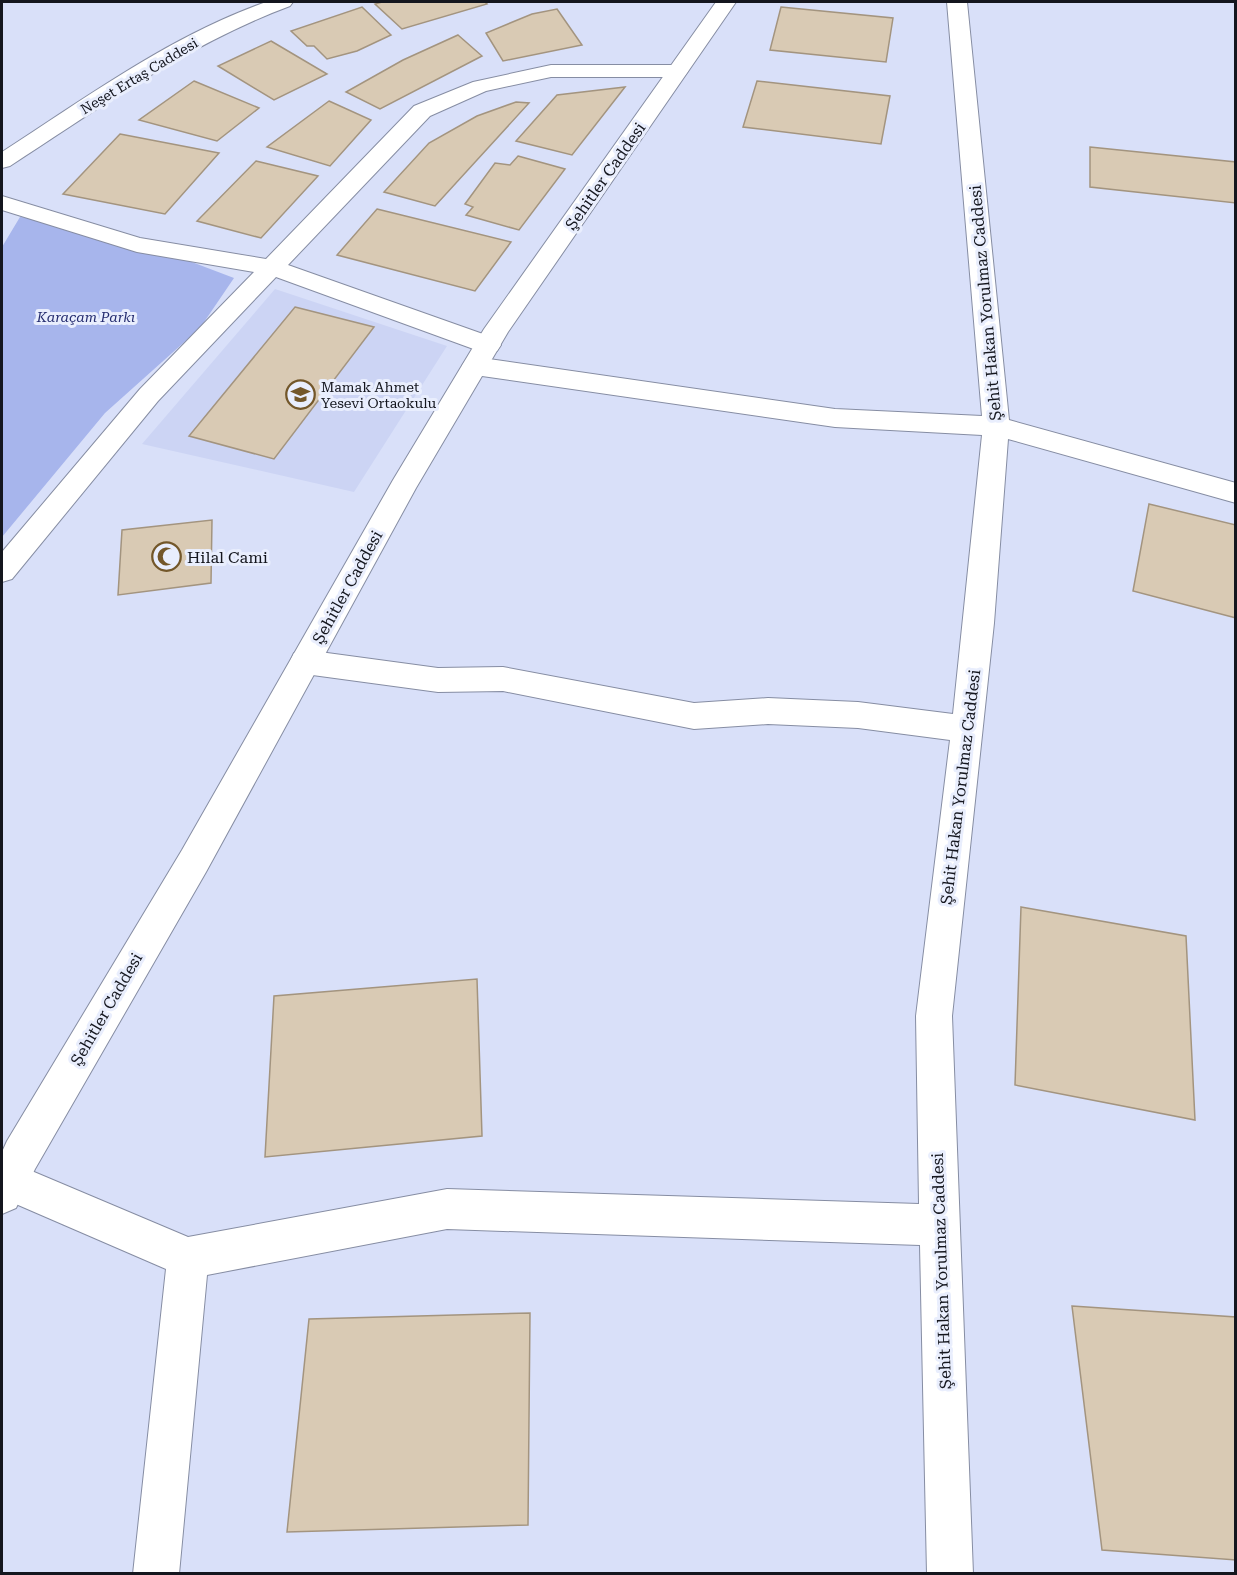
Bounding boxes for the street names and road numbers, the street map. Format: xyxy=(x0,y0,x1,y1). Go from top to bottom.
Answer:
street label: Neşet Ertaş Caddesi xyxy=(77,34,201,117)
street label: Şehitler Caddesi xyxy=(561,119,649,234)
street label: Şehit Hakan Yorulmaz Caddesi xyxy=(966,184,1005,422)
street label: Şehitler Caddesi xyxy=(308,527,386,647)
street label: Şehit Hakan Yorulmaz Caddesi xyxy=(937,668,984,906)
street label: Şehitler Caddesi xyxy=(67,950,146,1069)
street label: Şehit Hakan Yorulmaz Caddesi xyxy=(928,1152,955,1390)

